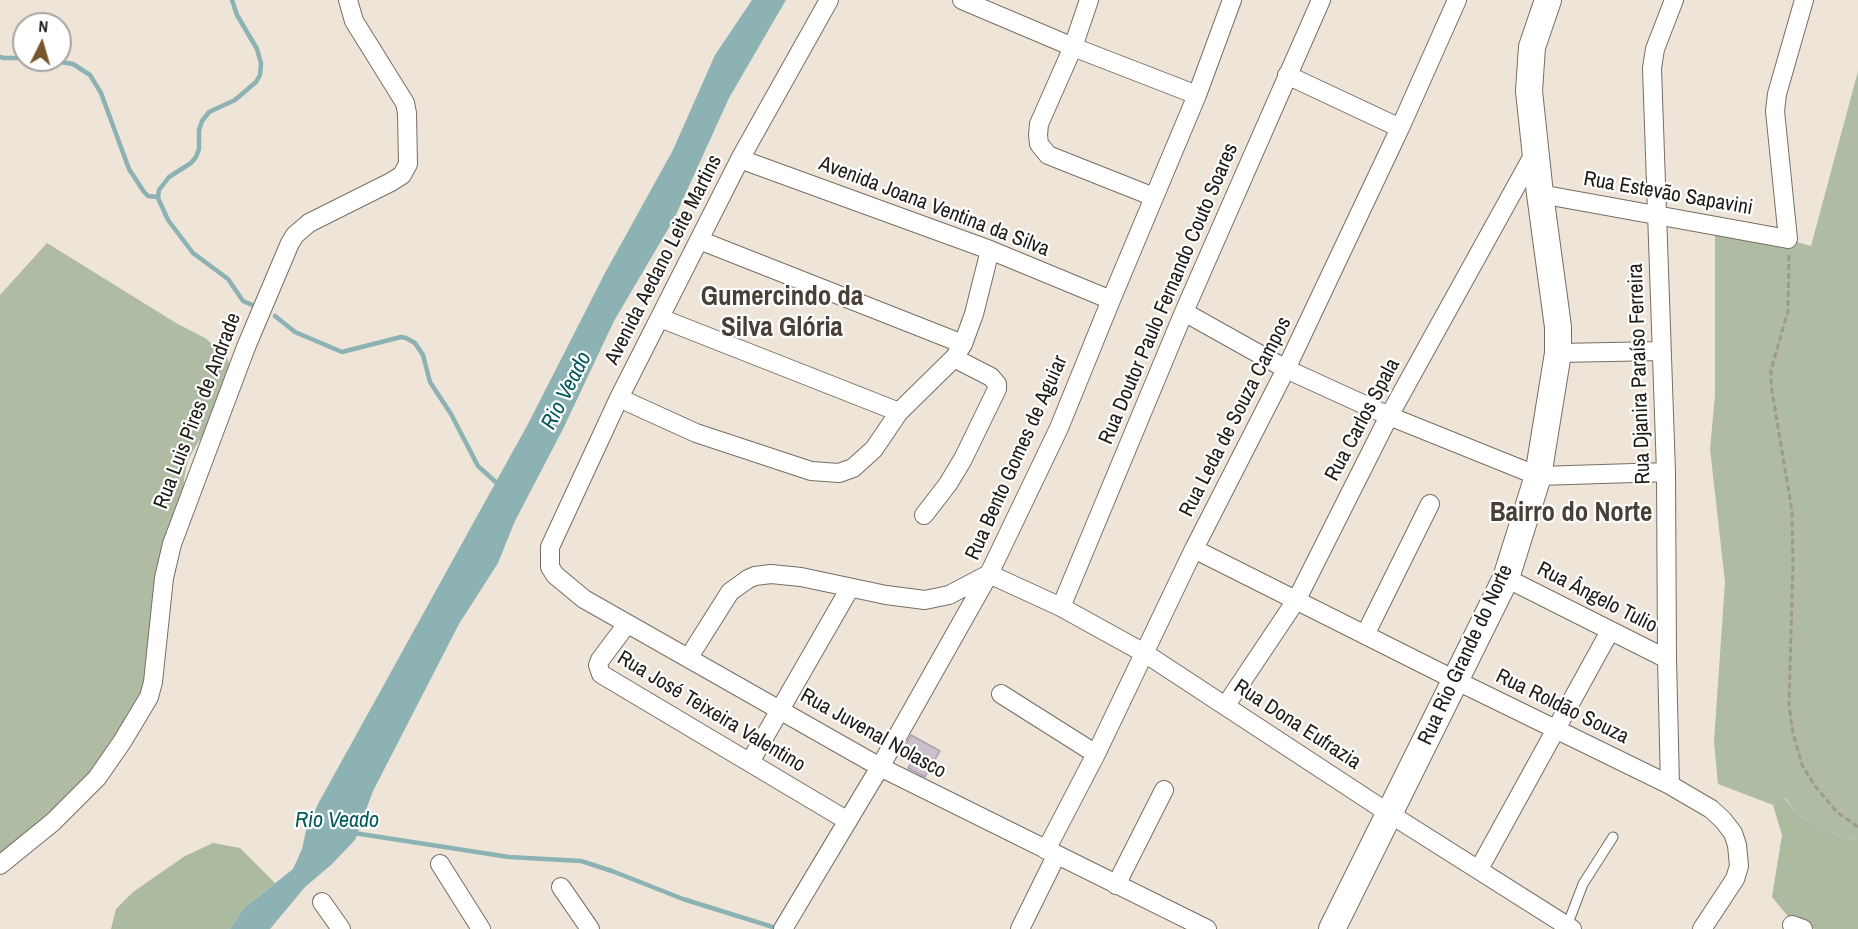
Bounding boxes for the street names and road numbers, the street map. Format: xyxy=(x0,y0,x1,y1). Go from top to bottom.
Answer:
street label: Rua Doutor Paulo Fernando Couto Soares xyxy=(1094,140,1244,448)
street label: Avenida Aedano Leite Martins xyxy=(600,151,728,369)
street label: Avenida Joana Ventina da Silva xyxy=(815,151,1053,263)
street label: Rua Estevão Sapavini xyxy=(1581,167,1755,221)
street label: Rua Djanira Paraíso Ferreira xyxy=(1624,263,1656,485)
street label: Rua Luis Pires de Andrade xyxy=(149,310,247,512)
street label: Rua Leda de Souza Campos xyxy=(1175,313,1297,521)
street label: Rua Bento Gomes de Aguiar xyxy=(961,352,1073,564)
street label: Rua Carlos Spala xyxy=(1320,355,1406,485)
street label: Rua Ângelo Tulio xyxy=(1533,557,1661,639)
street label: Rua Rio Grande do Norte xyxy=(1413,561,1519,749)
street label: Rua José Teixeira Valentino xyxy=(612,646,810,778)
street label: Rua Roldão Souza xyxy=(1492,664,1632,750)
street label: Rua Dona Eufrazia xyxy=(1229,675,1365,775)
street label: Rua Juvenal Nolasco xyxy=(796,684,950,784)

